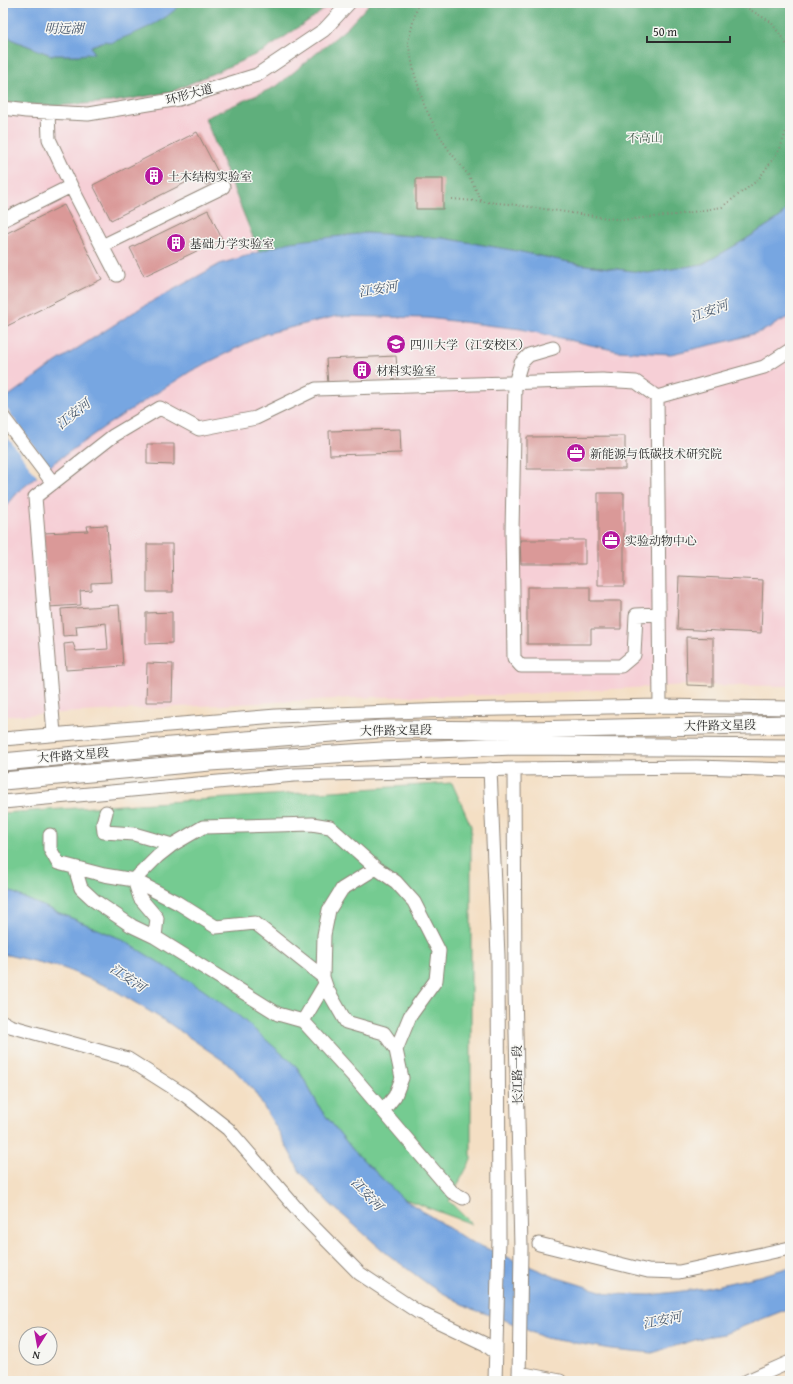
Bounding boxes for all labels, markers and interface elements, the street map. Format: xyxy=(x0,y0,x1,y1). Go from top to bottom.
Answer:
scale bar xyxy=(647,18,730,44)
water label: 明远湖 xyxy=(44,19,85,38)
text: 50 m xyxy=(653,23,677,40)
street label: 环形大道 xyxy=(164,80,214,108)
park label: 不高山 xyxy=(627,129,663,146)
building icon: 土木结构实验室 xyxy=(143,165,165,187)
place label: 土木结构实验室 xyxy=(168,168,252,185)
building icon: 基础力学实验室 xyxy=(165,232,187,254)
place label: 基础力学实验室 xyxy=(190,235,274,252)
water label: 江安河 xyxy=(357,276,401,301)
water label: 江安河 xyxy=(687,295,732,327)
school or university icon: 四川大学（江安校区） xyxy=(385,333,407,355)
place label: 四川大学（江安校区） xyxy=(410,336,530,353)
building icon: 材料实验室 xyxy=(351,359,373,381)
place label: 材料实验室 xyxy=(376,362,436,379)
water label: 江安河 xyxy=(52,393,96,434)
office icon: 新能源与低碳技术研究院 xyxy=(565,442,587,464)
place label: 新能源与低碳技术研究院 xyxy=(590,445,722,462)
office icon: 实验动物中心 xyxy=(600,529,622,551)
place label: 实验动物中心 xyxy=(625,532,697,549)
street label: 大件路文星段 xyxy=(684,716,756,734)
street label: 大件路文星段 xyxy=(360,721,432,739)
street label: 大件路文星段 xyxy=(36,743,110,767)
water label: 江安河 xyxy=(107,959,151,998)
street label: 长江路一段 xyxy=(508,1045,526,1105)
water label: 江安河 xyxy=(347,1173,389,1216)
water label: 江安河 xyxy=(641,1307,685,1333)
north arrow xyxy=(18,1326,58,1366)
text: N xyxy=(30,1347,41,1364)

